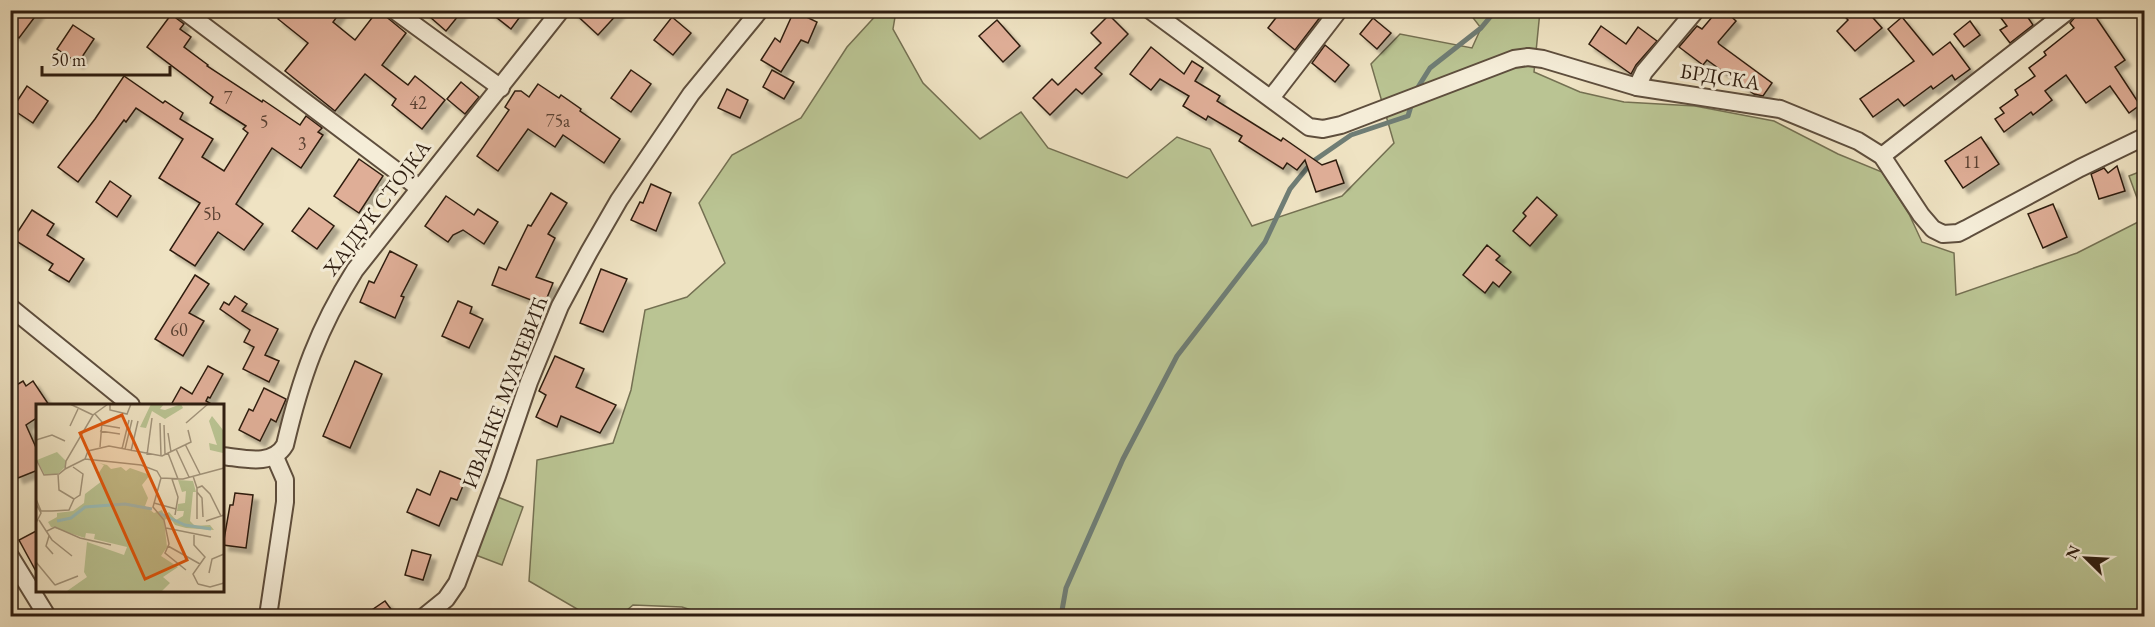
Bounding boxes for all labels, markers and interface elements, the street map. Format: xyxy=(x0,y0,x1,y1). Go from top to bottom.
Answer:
scale bar xyxy=(42,39,170,77)
text: 50 m xyxy=(51,48,86,71)
street label: БРДСКА xyxy=(1678,57,1763,96)
house number: 7 xyxy=(224,86,233,109)
house number: 42 xyxy=(409,91,427,114)
house number: 75a xyxy=(546,109,571,132)
house number: 5 xyxy=(260,110,268,133)
house number: 3 xyxy=(298,132,306,155)
street label: ХАЈДУК СТОЈКА xyxy=(316,134,437,282)
house number: 11 xyxy=(1963,150,1981,173)
house number: 5b xyxy=(203,202,221,225)
street label: ИВАНКЕ МУАЧЕВИЋ xyxy=(455,292,554,492)
house number: 60 xyxy=(170,318,188,341)
inset map xyxy=(36,404,224,591)
north arrow xyxy=(2056,528,2116,588)
text: N xyxy=(2061,542,2085,562)

